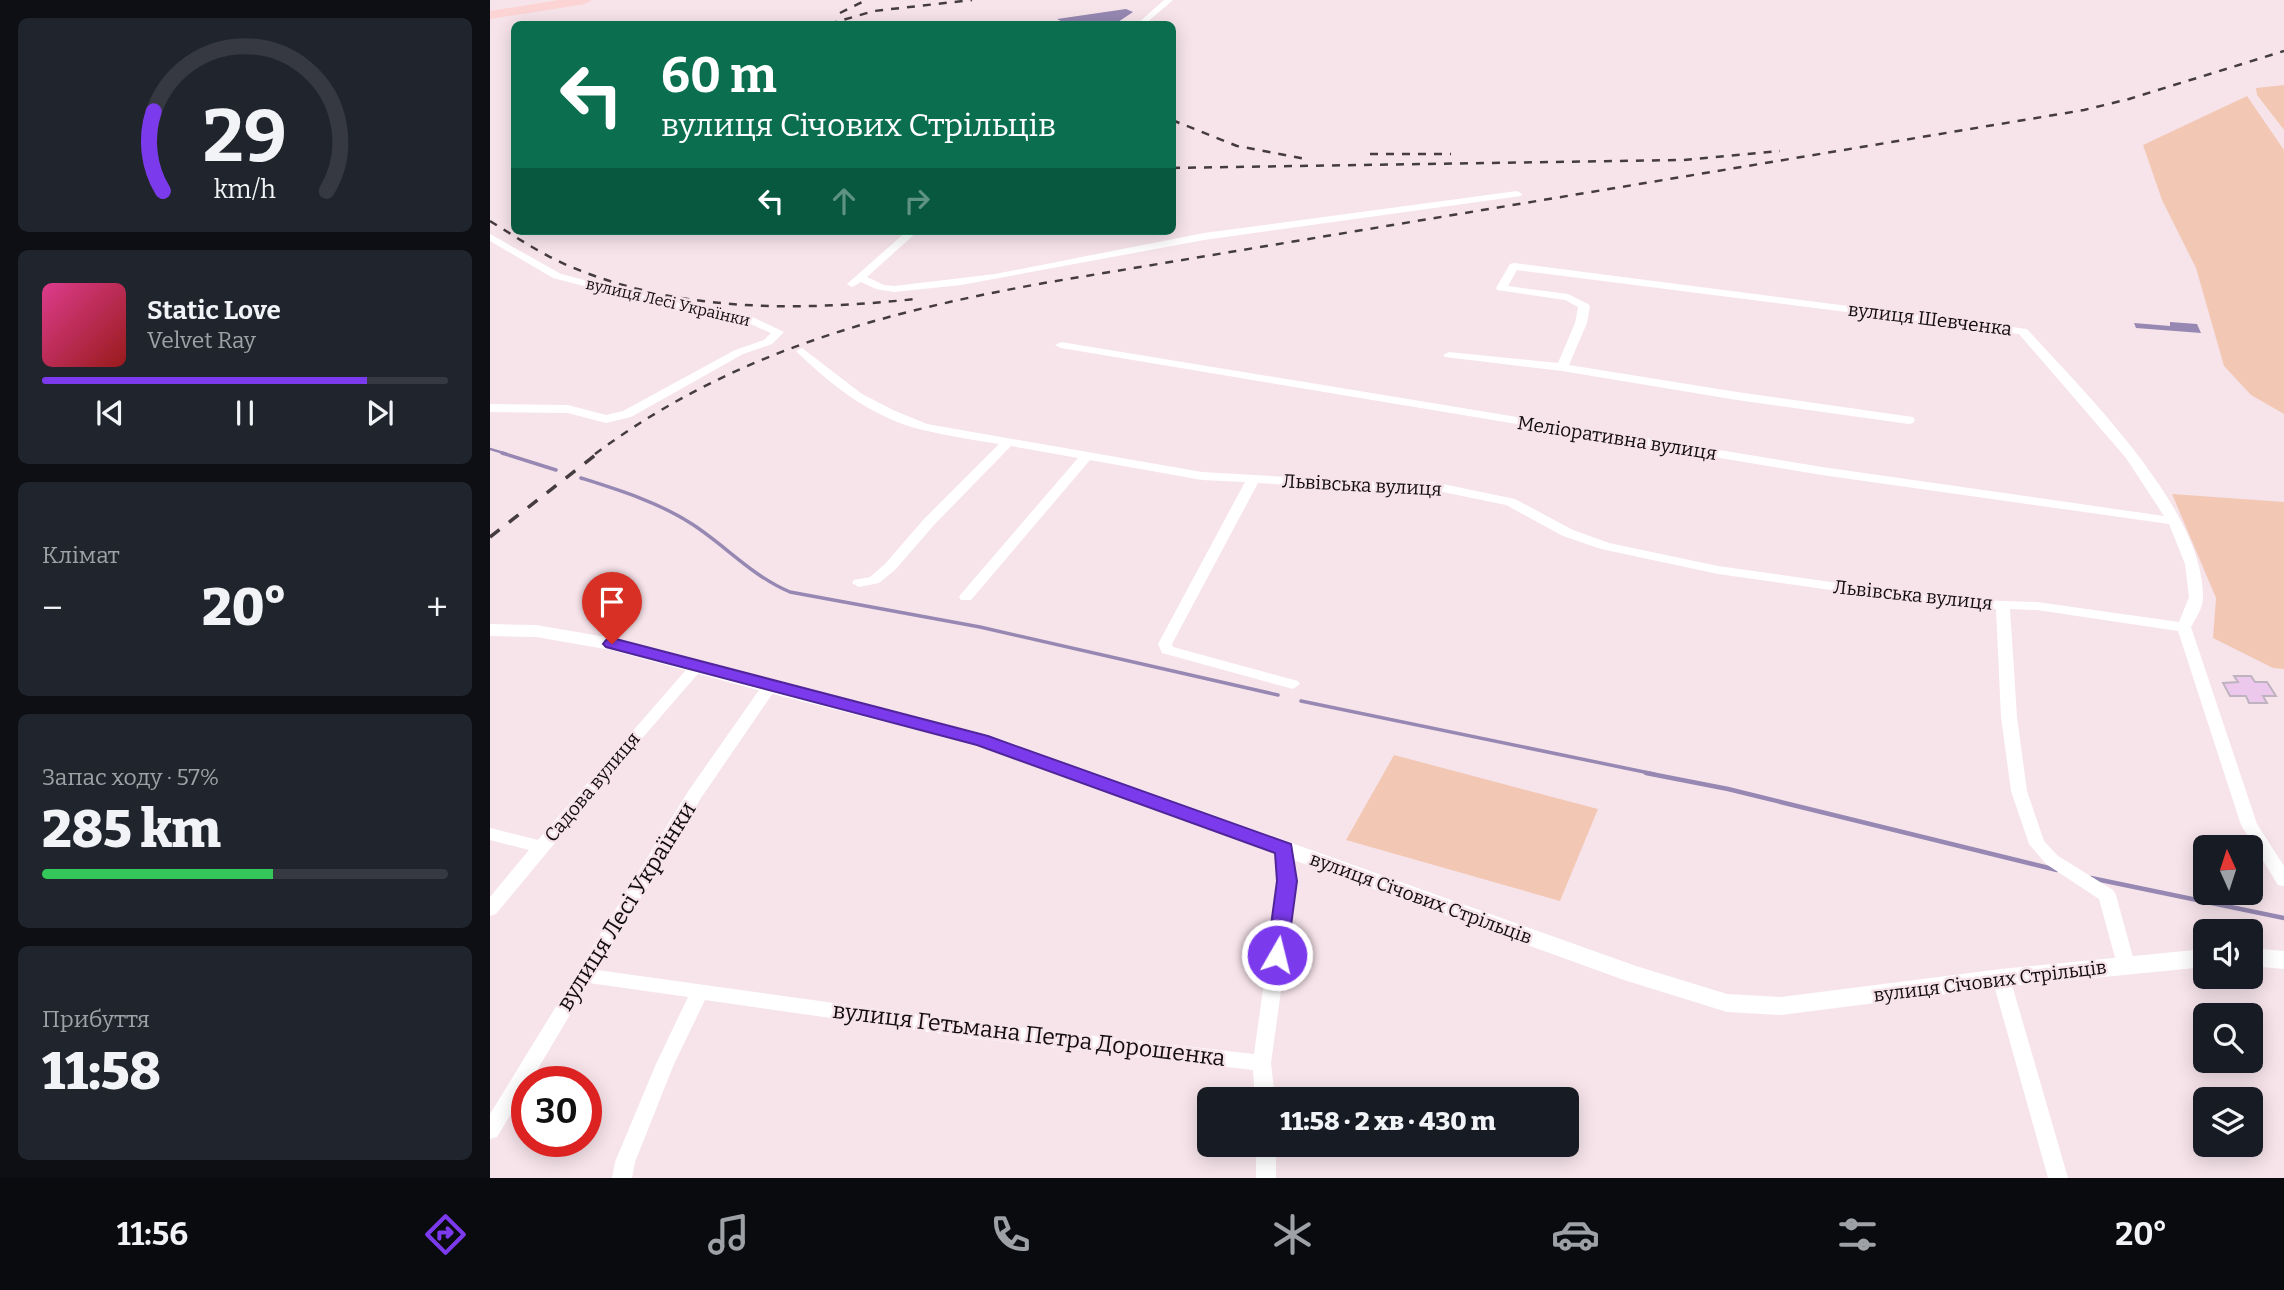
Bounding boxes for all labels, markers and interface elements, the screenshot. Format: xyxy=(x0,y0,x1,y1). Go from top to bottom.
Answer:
text: 60 m xyxy=(661,46,777,105)
icon: left xyxy=(546,49,637,140)
text: 29 xyxy=(203,93,287,180)
text: вулиця Січових Стрільців xyxy=(661,106,1056,144)
text: km/h xyxy=(214,175,276,205)
icon: left xyxy=(752,182,790,220)
icon: ahead xyxy=(825,182,863,220)
icon: right xyxy=(898,182,936,220)
street label: вулиця Лесі Українки xyxy=(584,274,752,330)
text: Static Love xyxy=(147,295,281,326)
street label: вулиця Шевченка xyxy=(1847,298,2014,341)
text: Velvet Ray xyxy=(147,326,256,354)
icon: previous xyxy=(91,394,129,432)
icon: pause xyxy=(226,394,264,432)
icon: next xyxy=(361,394,399,432)
street label: Меліоративна вулиця xyxy=(1516,411,1718,465)
street label: Львівська вулиця xyxy=(1281,469,1443,501)
text: Клімат xyxy=(42,541,120,569)
pin xyxy=(582,572,642,644)
street label: Львівська вулиця xyxy=(1832,575,1994,615)
text: 20° xyxy=(202,576,287,639)
icon: arrive xyxy=(593,583,631,621)
text: − xyxy=(42,585,63,631)
text: + xyxy=(426,585,448,631)
street label: Садова вулиця xyxy=(539,727,645,847)
text: Запас ходу · 57% xyxy=(42,763,219,791)
street label: вулиця Лесі Українки xyxy=(550,796,702,1016)
text: 285 km xyxy=(42,798,221,861)
north arrow xyxy=(2193,835,2263,905)
map controls xyxy=(2193,835,2263,1157)
street label: вулиця Січових Стрільців xyxy=(1307,847,1535,949)
position arrow xyxy=(1240,918,1314,992)
button: sound xyxy=(2193,919,2263,989)
street label: вулиця Січових Стрільців xyxy=(1872,955,2108,1007)
street label: вулиця Гетьмана Петра Дорошенка xyxy=(831,996,1227,1072)
button: search xyxy=(2193,1003,2263,1073)
text: Прибуття xyxy=(42,1005,150,1033)
text: 11:58 xyxy=(42,1040,161,1103)
speed limit sign: 30 xyxy=(511,1066,602,1157)
button: layers xyxy=(2193,1087,2263,1157)
text: 11:58 · 2 хв · 430 m xyxy=(1280,1106,1496,1137)
icon: directions xyxy=(421,1210,470,1259)
icon: music xyxy=(704,1210,753,1259)
icon: phone xyxy=(986,1210,1035,1259)
icon: climate xyxy=(1268,1210,1317,1259)
icon: car xyxy=(1551,1210,1600,1259)
icon: filters xyxy=(1833,1210,1882,1259)
text: 11:56 xyxy=(117,1215,188,1253)
text: 20° xyxy=(2115,1215,2167,1253)

